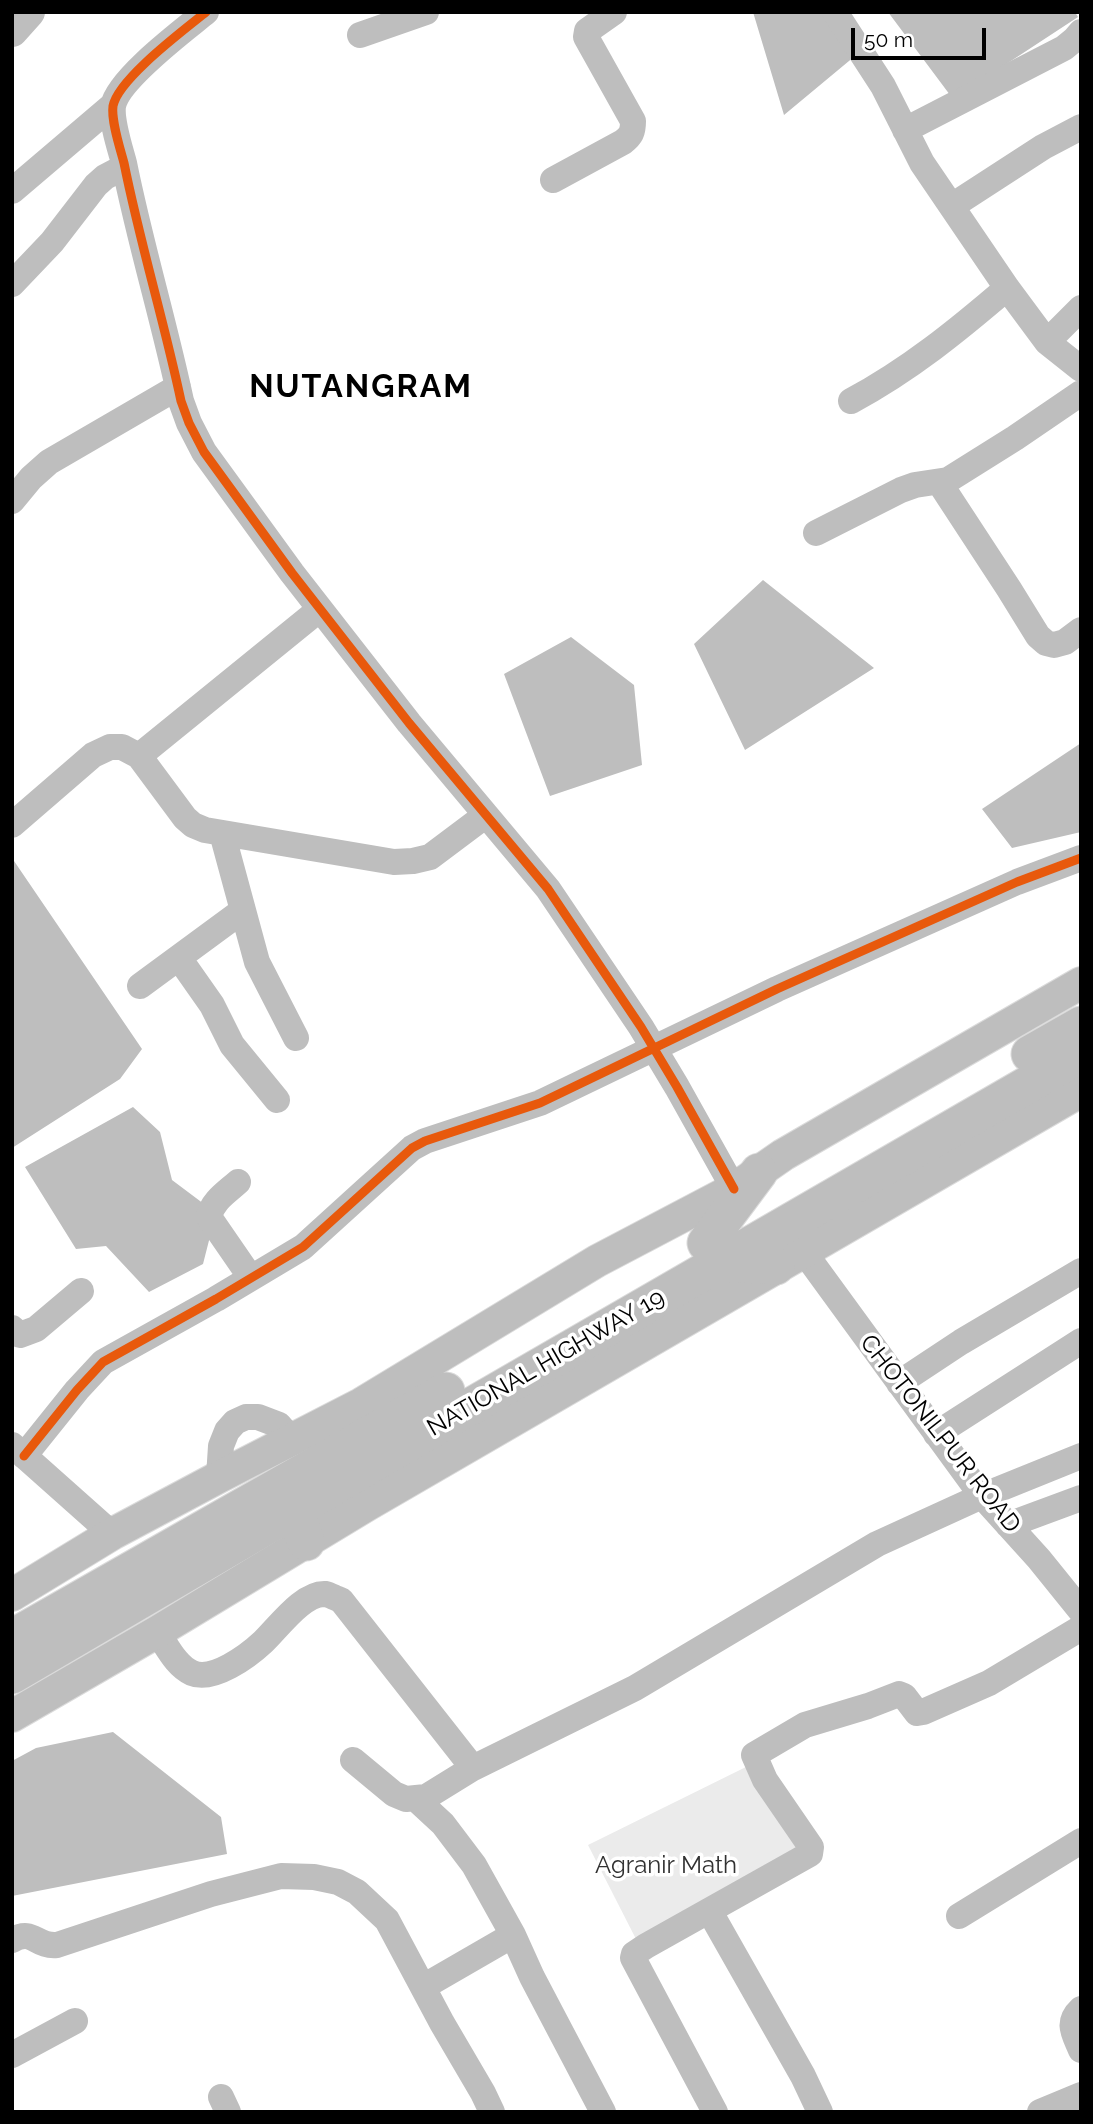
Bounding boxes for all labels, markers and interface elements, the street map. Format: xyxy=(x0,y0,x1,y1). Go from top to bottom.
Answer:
scale bar xyxy=(855,14,990,58)
text: 50 m xyxy=(864,27,913,52)
district label: NUTANGRAM xyxy=(250,368,472,406)
street label: NATIONAL HIGHWAY 19 xyxy=(422,1283,670,1443)
street label: CHOTONILPUR ROAD xyxy=(854,1329,1026,1539)
park label: Agranir Math xyxy=(595,1852,737,1880)

